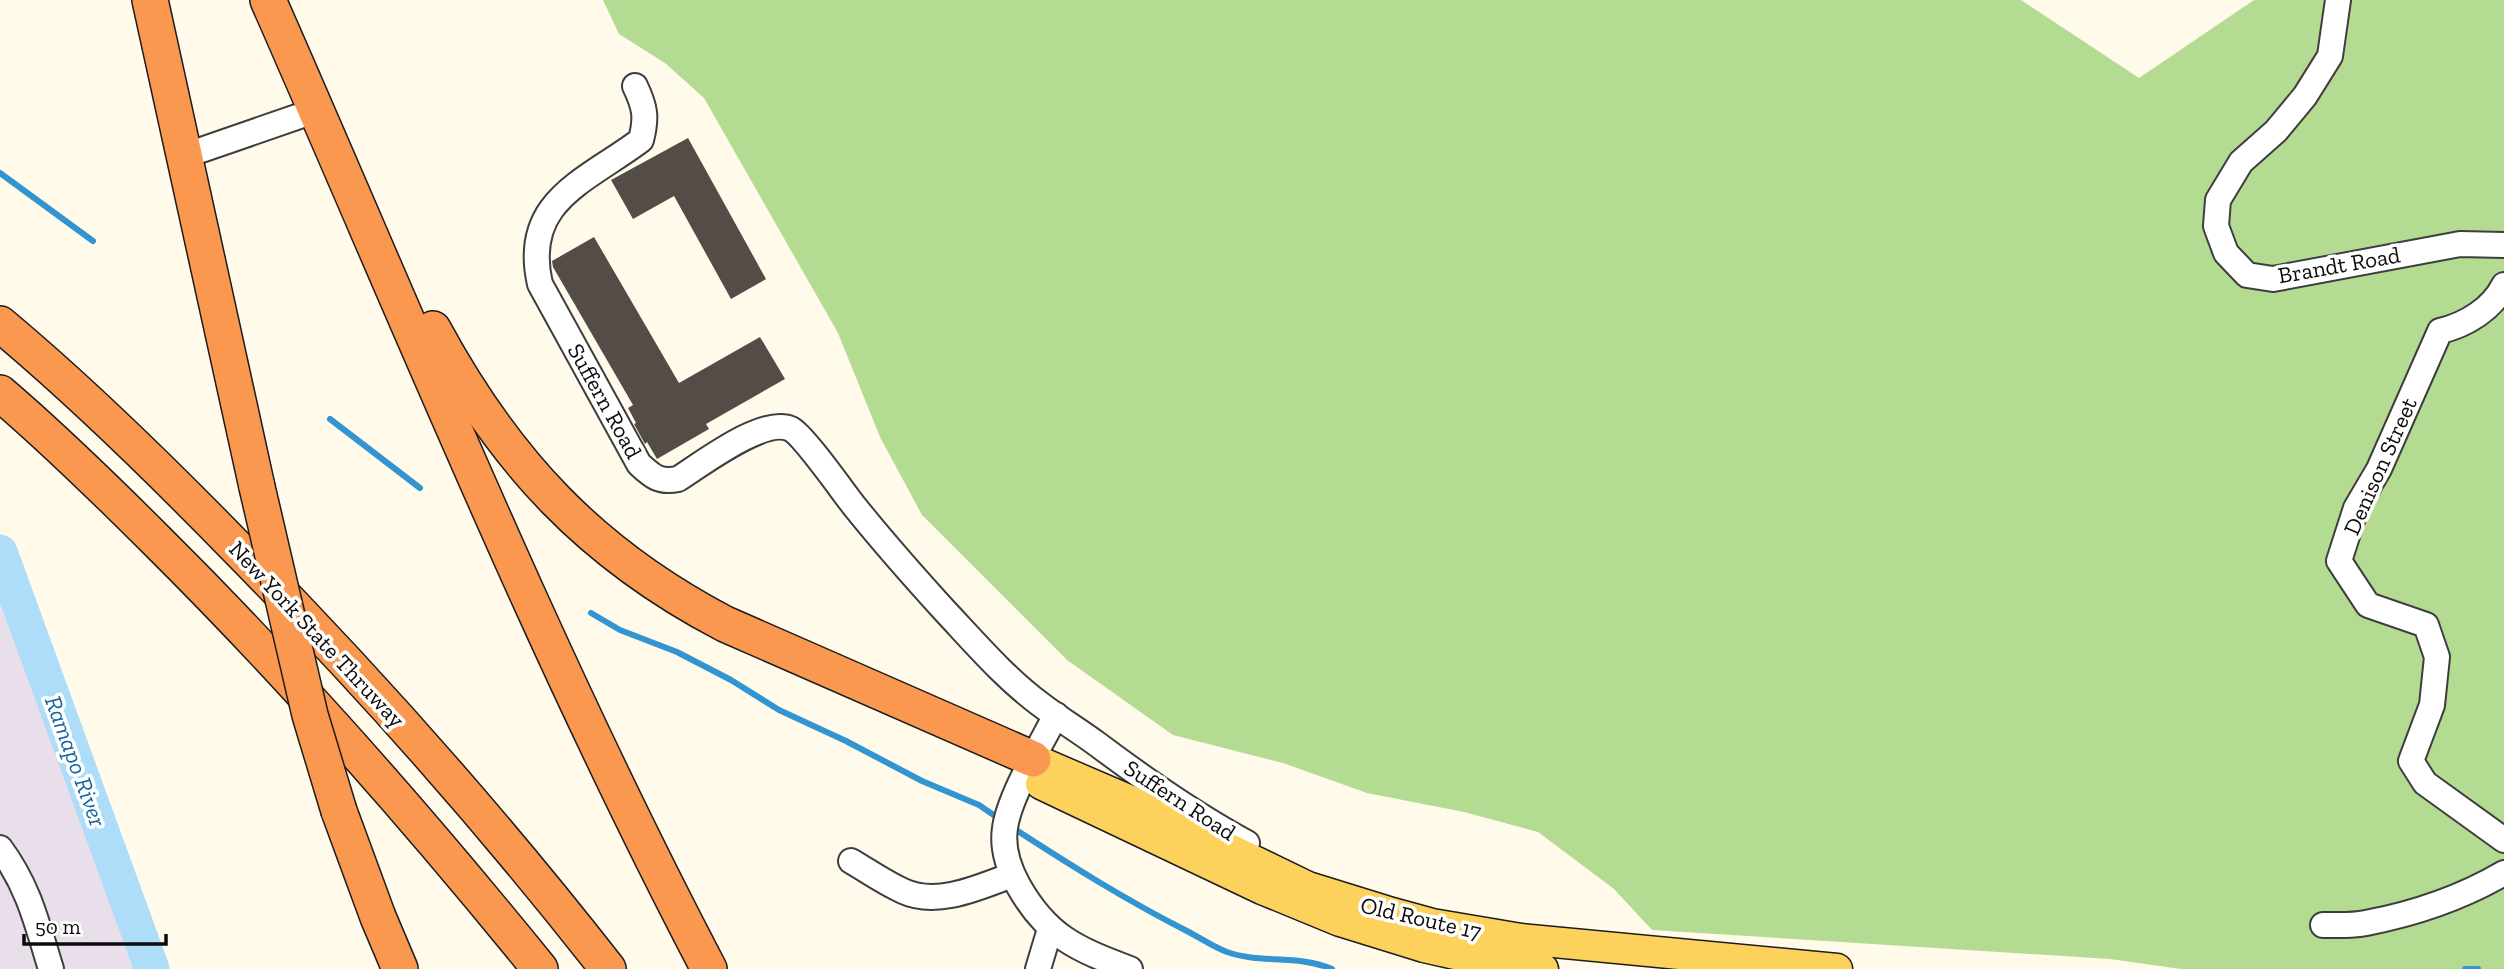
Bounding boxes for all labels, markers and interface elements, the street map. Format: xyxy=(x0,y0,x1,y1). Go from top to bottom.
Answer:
street label: Brandt Road xyxy=(2276,240,2403,290)
street label: Suffern Road xyxy=(562,338,648,464)
street label: Denison Street xyxy=(2337,392,2423,539)
street label: New York State Thruway xyxy=(223,535,411,733)
water label: Ramapo River xyxy=(39,692,113,831)
street label: Suffern Road xyxy=(1119,754,1241,847)
street label: Old Route 17 xyxy=(1358,891,1484,946)
scale bar xyxy=(24,902,166,946)
text: 50 m xyxy=(35,914,81,939)

